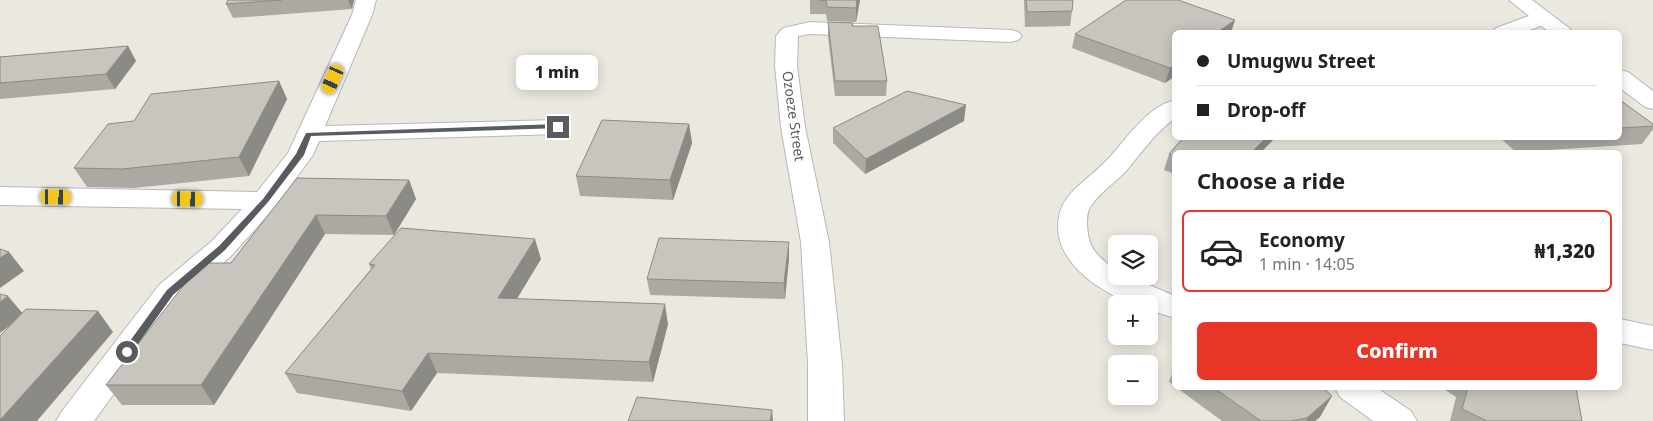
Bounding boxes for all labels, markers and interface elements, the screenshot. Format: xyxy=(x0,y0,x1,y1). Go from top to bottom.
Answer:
text: Umugwu Street xyxy=(1227,48,1376,74)
callout: 1 min xyxy=(517,54,599,90)
text: 1 min xyxy=(535,61,579,83)
car xyxy=(320,62,345,96)
street label: Ozoeze Street xyxy=(778,70,810,162)
text: Drop-off xyxy=(1227,97,1306,123)
route end xyxy=(547,116,569,138)
text: Choose a ride xyxy=(1197,165,1345,195)
car xyxy=(40,189,71,205)
car xyxy=(172,191,203,207)
text: Economy xyxy=(1259,227,1345,253)
icon: car xyxy=(1199,229,1244,274)
map controls xyxy=(1108,235,1158,405)
button: layers xyxy=(1108,235,1158,285)
text: ₦1,320 xyxy=(1535,238,1595,264)
text: 1 min · 14:05 xyxy=(1259,253,1355,275)
button: + xyxy=(1108,295,1158,345)
button: Confirm xyxy=(1197,322,1597,380)
route start xyxy=(116,341,138,363)
button: − xyxy=(1108,355,1158,405)

